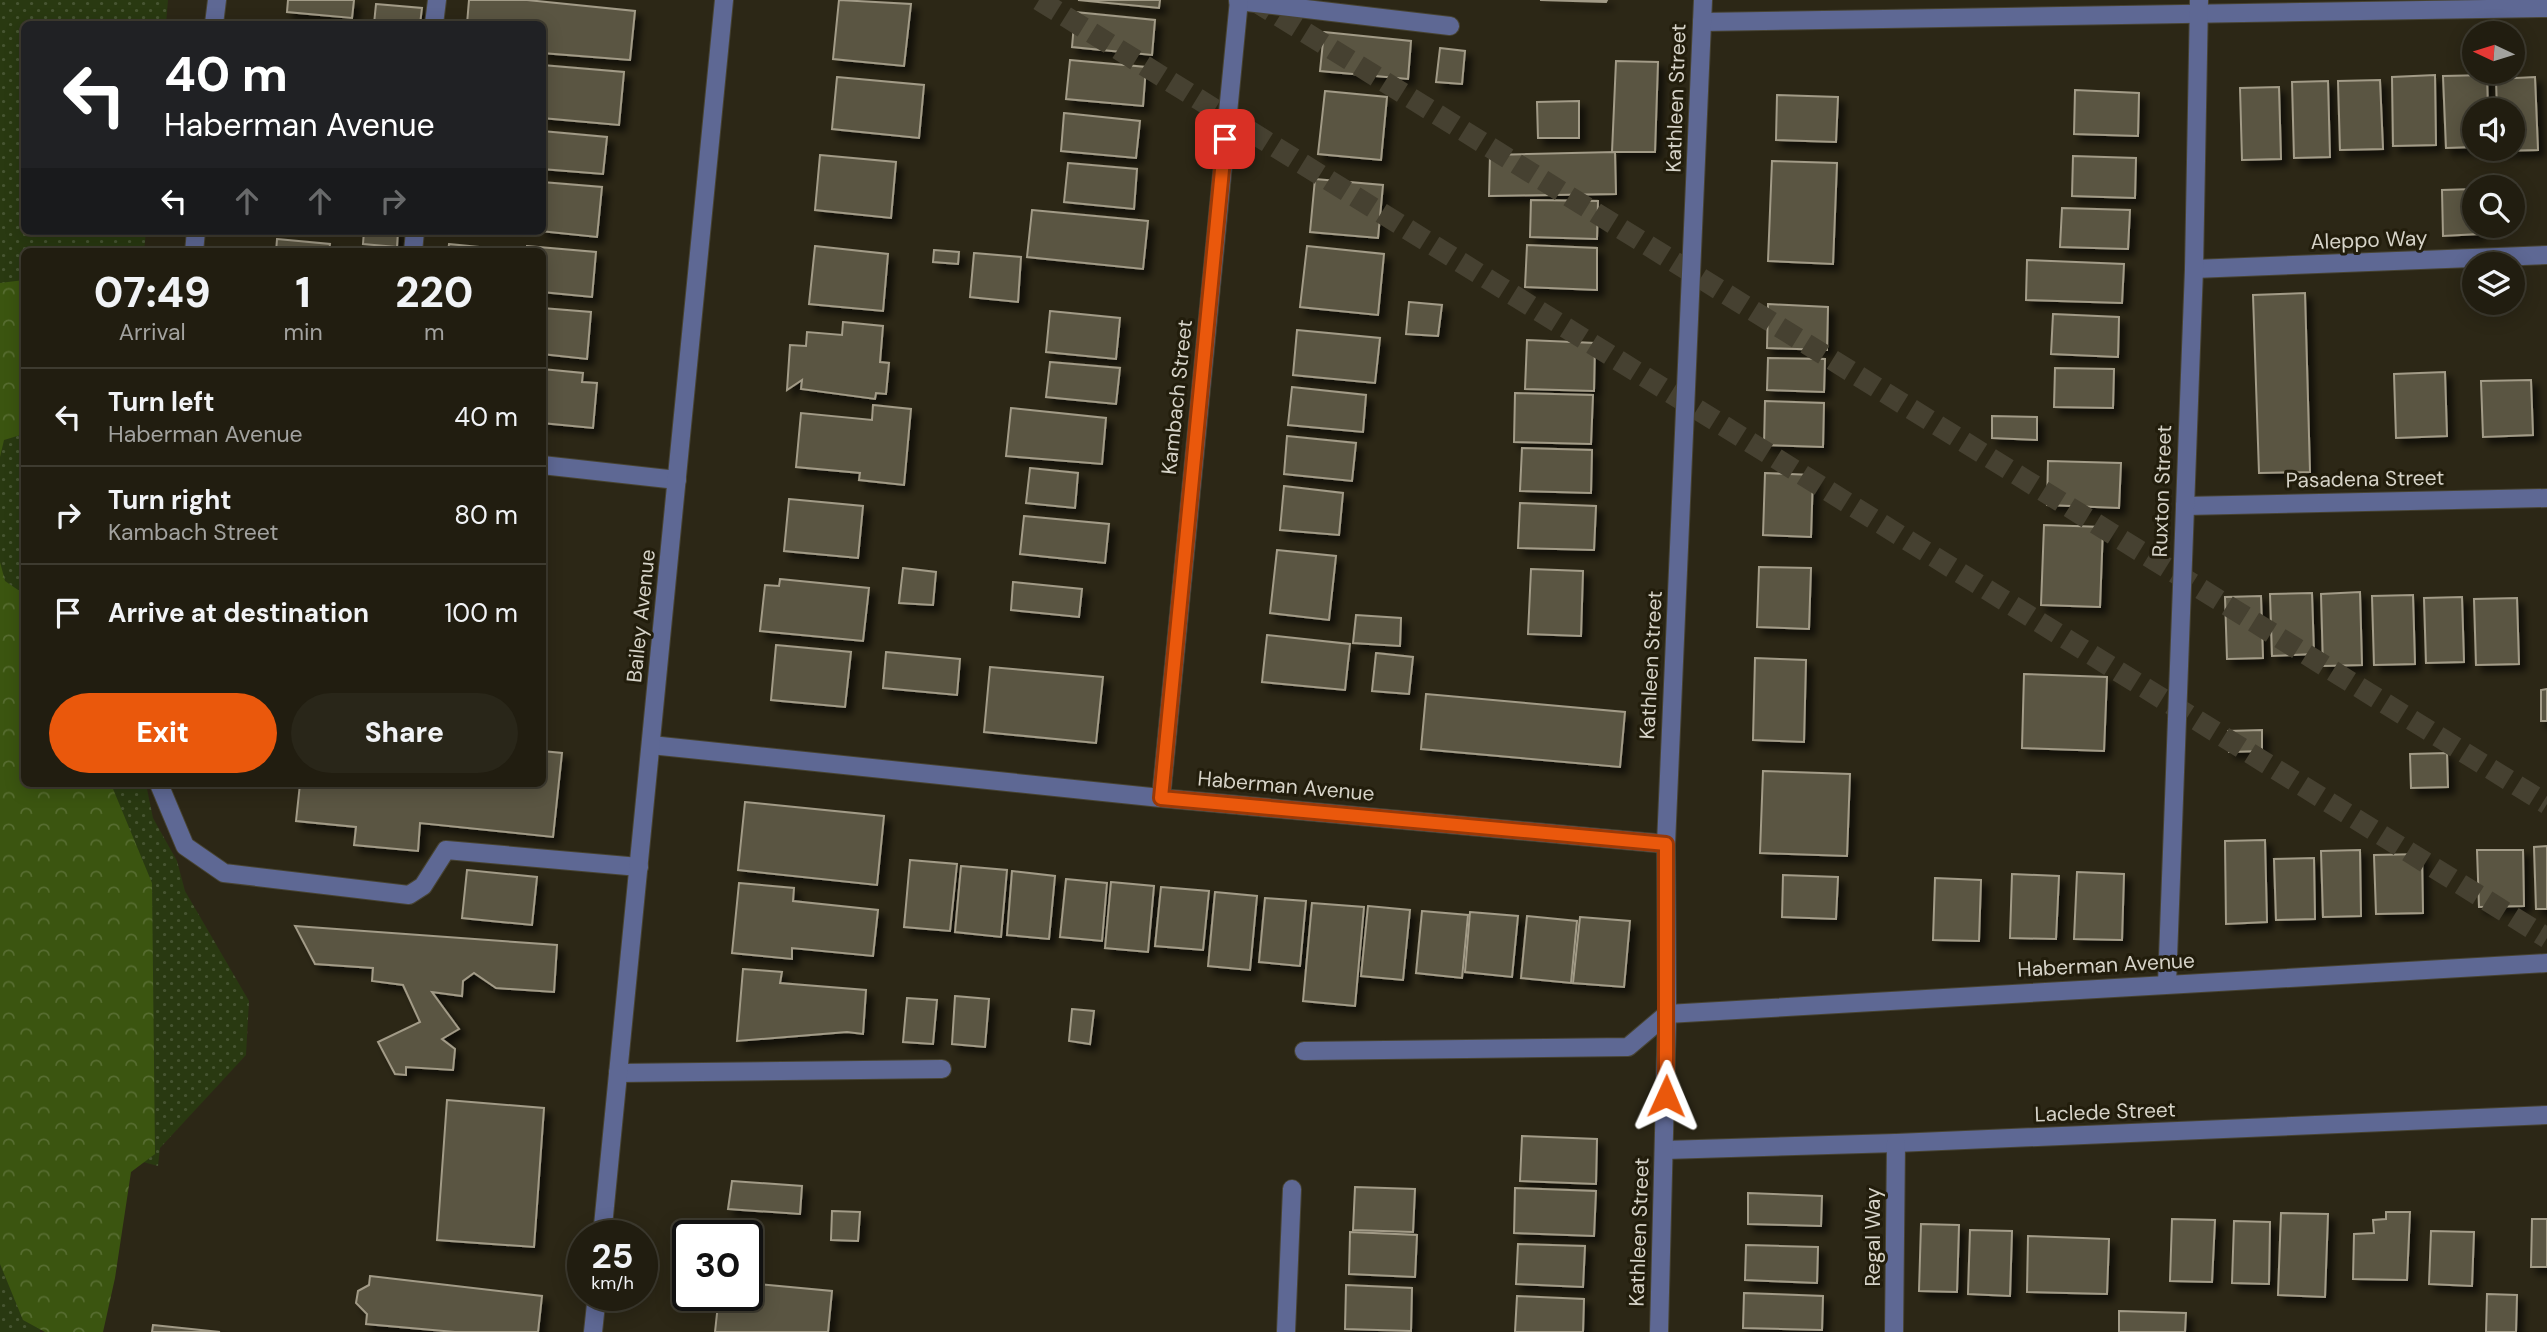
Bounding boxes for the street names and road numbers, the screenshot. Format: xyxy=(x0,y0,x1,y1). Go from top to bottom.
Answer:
street label: Kathleen Street xyxy=(1659,23,1693,173)
street label: Aleppo Way xyxy=(2310,224,2428,256)
street label: Kambach Street xyxy=(1155,318,1199,476)
street label: Ruxton Street xyxy=(2146,424,2178,558)
street label: Pasadena Street xyxy=(2285,464,2445,494)
street label: Bailey Avenue xyxy=(620,548,662,684)
street label: Kathleen Street xyxy=(1633,590,1669,740)
street label: Haberman Avenue xyxy=(1196,764,1376,808)
street label: Haberman Avenue xyxy=(2017,946,2196,984)
street label: Laclede Street xyxy=(2034,1096,2176,1128)
street label: Kathleen Street xyxy=(1622,1157,1656,1307)
street label: Regal Way xyxy=(1859,1187,1887,1287)

